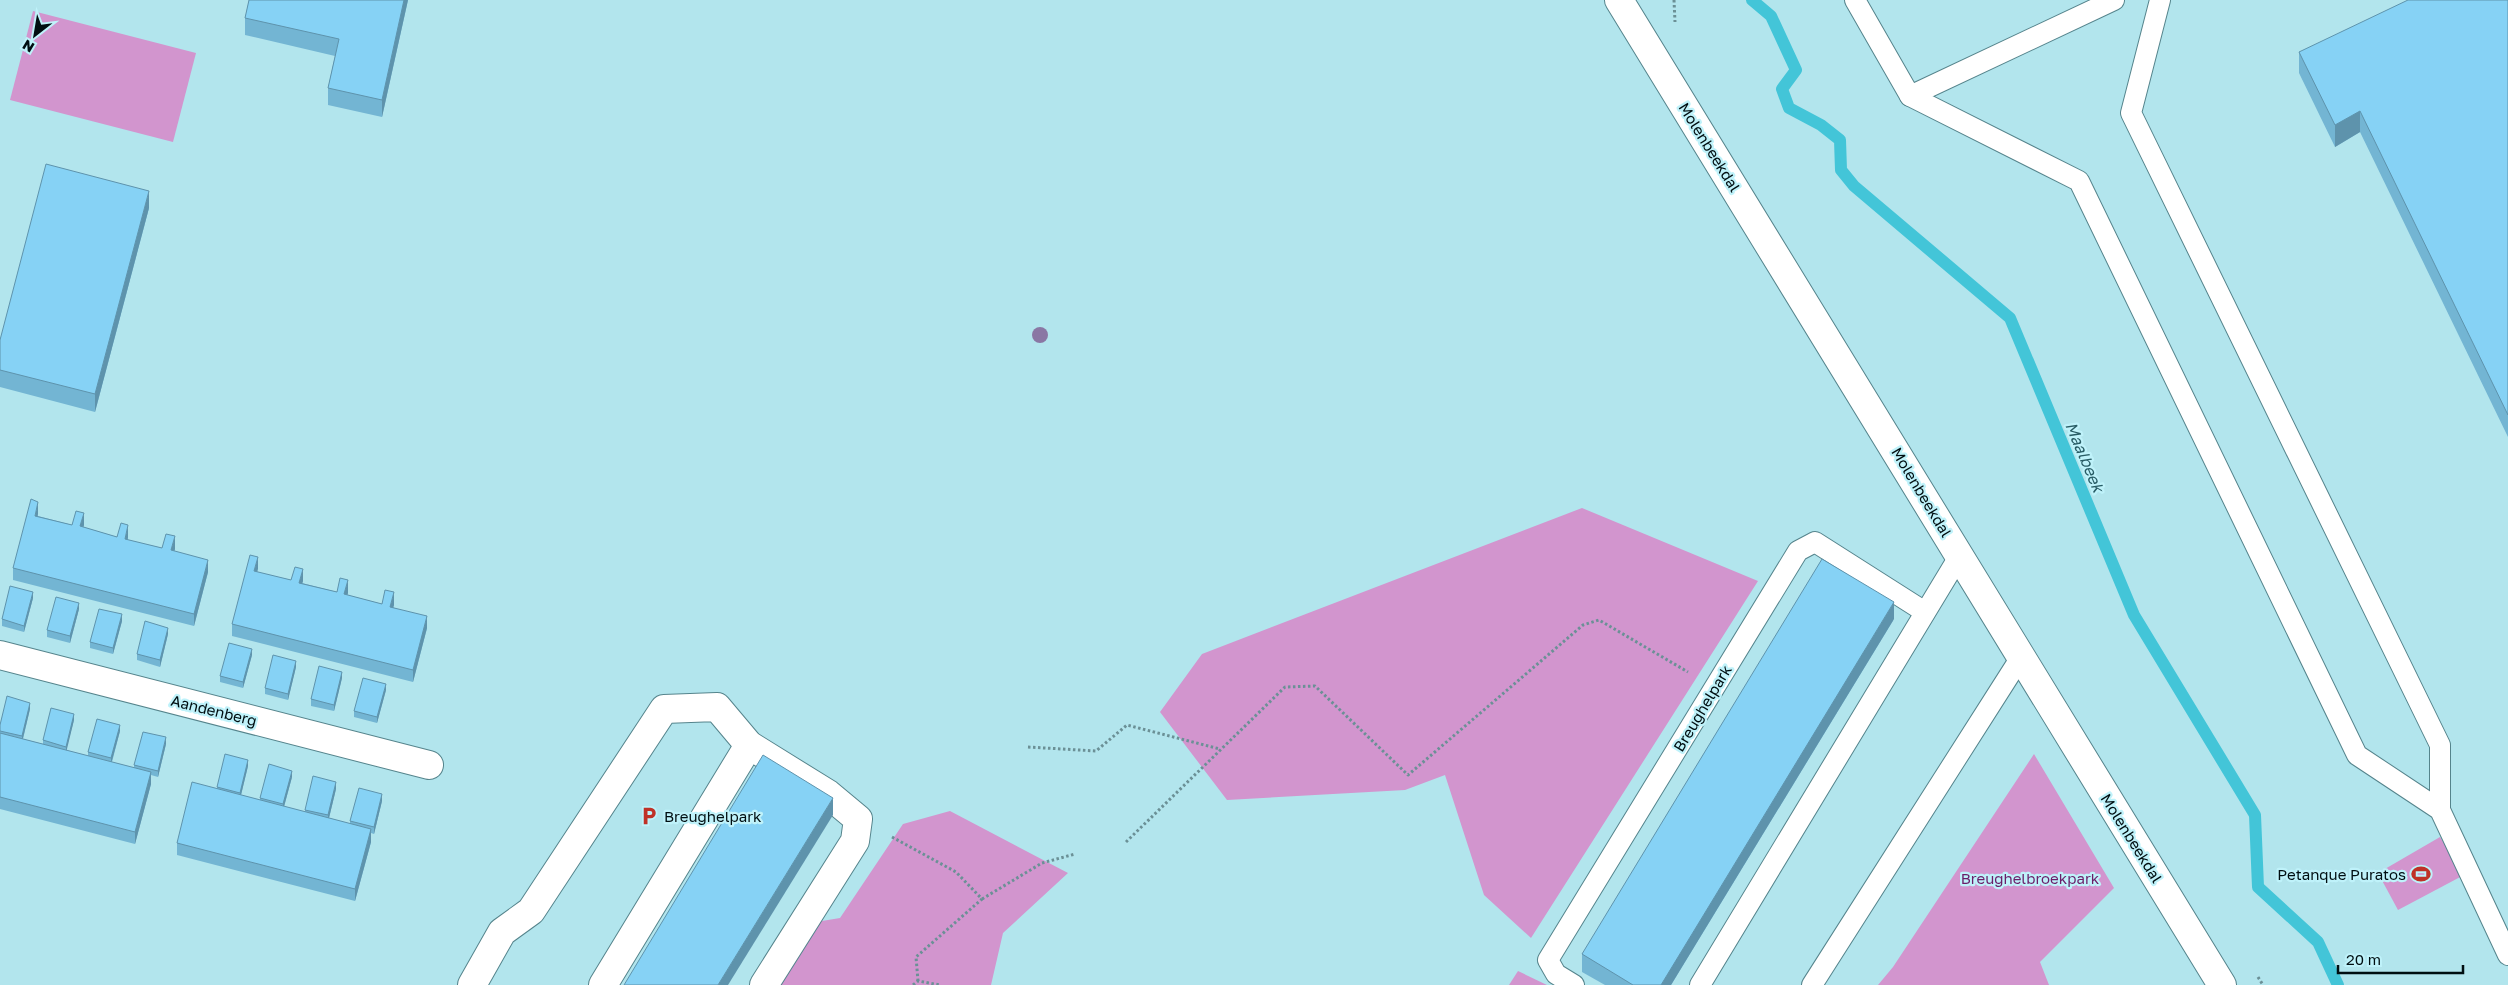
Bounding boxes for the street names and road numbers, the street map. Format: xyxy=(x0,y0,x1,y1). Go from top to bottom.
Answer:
street label: Molenbeekdal xyxy=(1675,99,1745,195)
street label: Molenbeekdal xyxy=(1888,444,1956,540)
street label: Breughelpark xyxy=(1669,661,1735,754)
street label: Aandenberg xyxy=(169,691,259,729)
street label: Molenbeekdal xyxy=(2097,790,2167,886)

